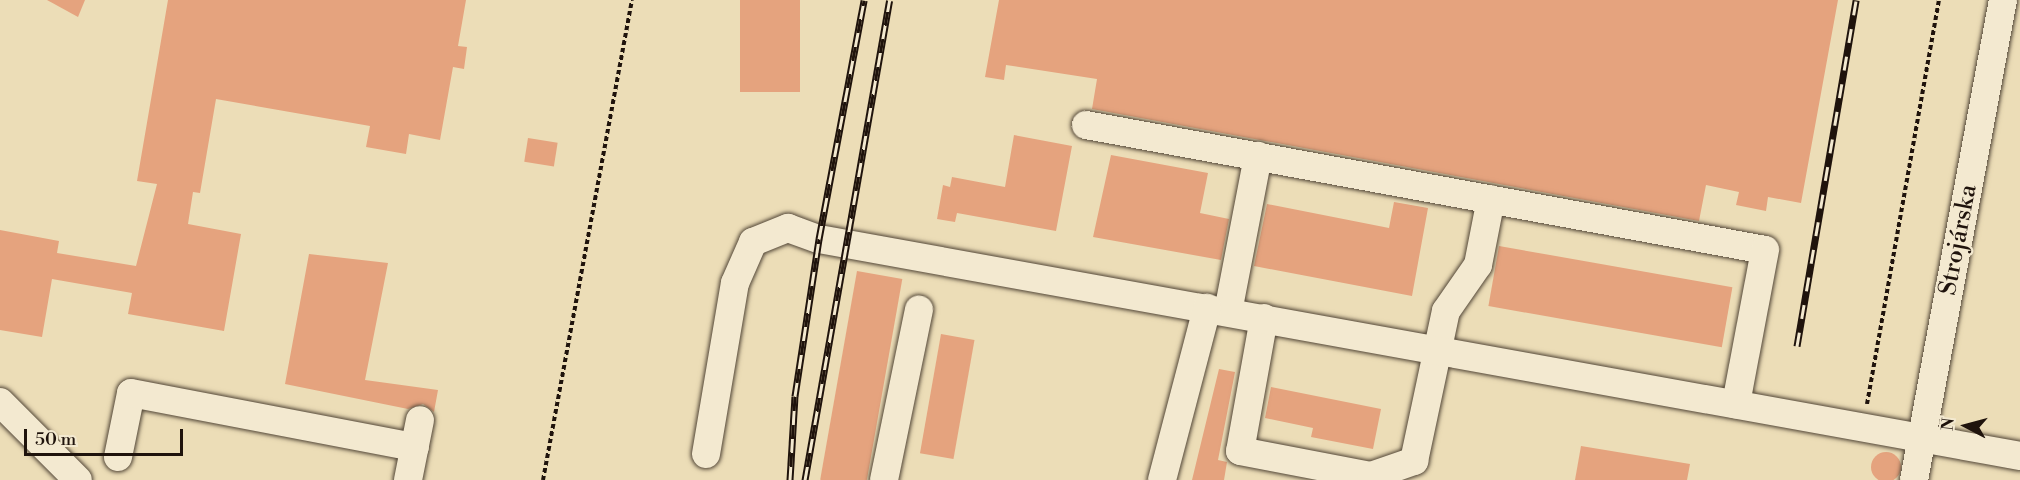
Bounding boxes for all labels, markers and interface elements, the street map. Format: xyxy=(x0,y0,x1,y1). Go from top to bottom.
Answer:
street label: Strojárska xyxy=(1934,182,1984,298)
north arrow xyxy=(1936,396,1996,456)
scale bar xyxy=(27,417,186,455)
text: N xyxy=(1937,417,1959,431)
text: 50 m xyxy=(35,428,76,451)

